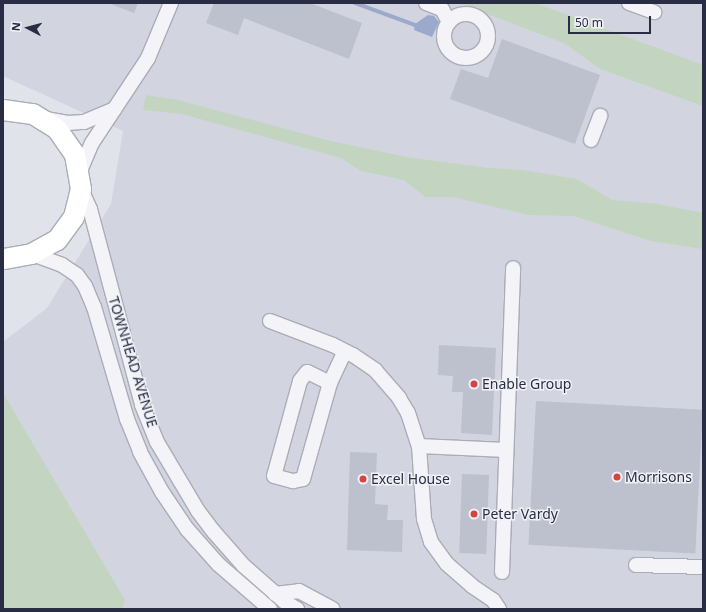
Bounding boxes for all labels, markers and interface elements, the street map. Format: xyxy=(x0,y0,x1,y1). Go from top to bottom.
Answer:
north arrow xyxy=(8,8,48,48)
scale bar xyxy=(570,8,653,34)
text: 50 m xyxy=(575,14,603,31)
text: N xyxy=(8,21,23,32)
street label: TOWNHEAD AVENUE xyxy=(105,294,161,430)
place label: Enable Group xyxy=(482,376,571,392)
marker: Enable Group xyxy=(469,379,479,389)
place label: Morrisons xyxy=(625,469,692,485)
place label: Excel House xyxy=(371,471,450,487)
marker: Morrisons xyxy=(612,472,622,482)
marker: Excel House xyxy=(358,474,368,484)
place label: Peter Vardy xyxy=(482,506,558,522)
marker: Peter Vardy xyxy=(469,509,479,519)

